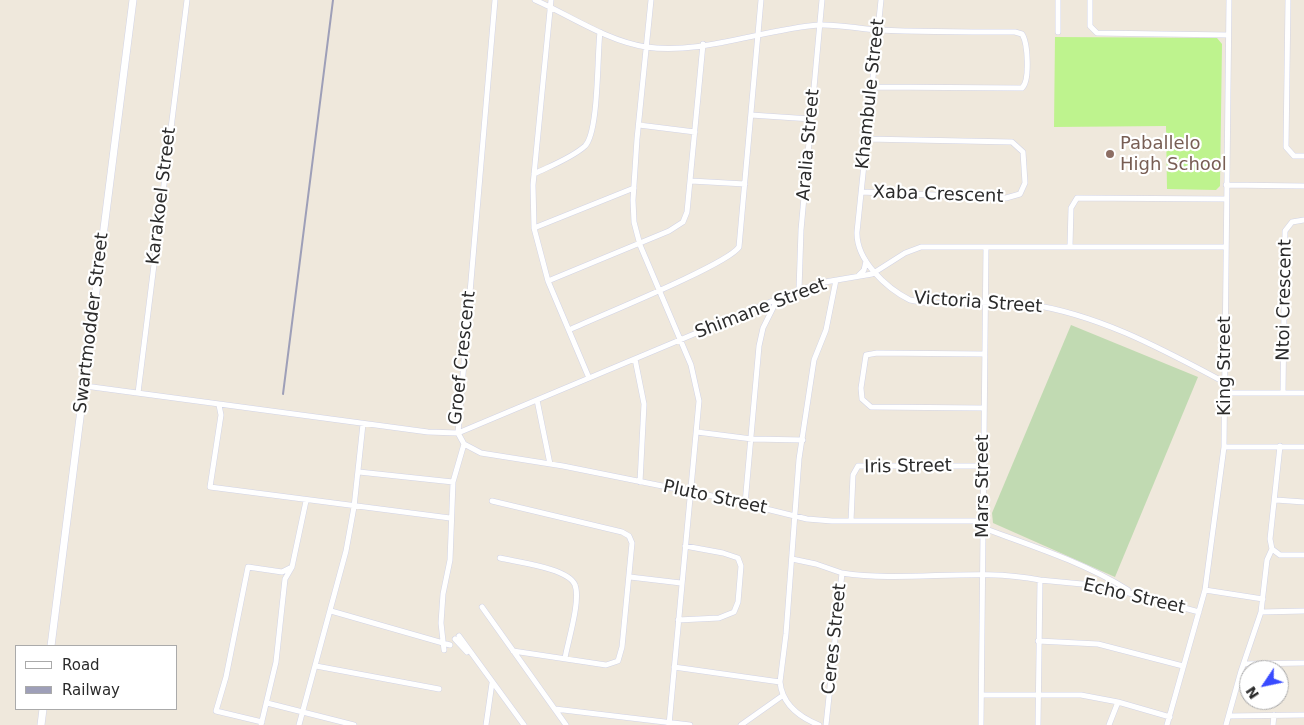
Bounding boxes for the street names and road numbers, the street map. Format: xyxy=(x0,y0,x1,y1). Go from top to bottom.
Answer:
street label: Khambule Street xyxy=(852,18,890,170)
street label: Aralia Street xyxy=(793,88,825,202)
street label: Karakoel Street xyxy=(143,126,181,266)
street label: Xaba Crescent xyxy=(872,182,1004,208)
street label: Swartmodder Street xyxy=(70,231,114,415)
street label: Ntoi Crescent xyxy=(1273,239,1297,361)
street label: Shimane Street xyxy=(692,274,830,344)
street label: Victoria Street xyxy=(913,288,1043,318)
street label: Groef Crescent xyxy=(445,290,481,426)
street label: King Street xyxy=(1214,316,1236,416)
street label: Mars Street xyxy=(972,434,994,538)
street label: Iris Street xyxy=(864,455,952,479)
street label: Pluto Street xyxy=(661,476,769,520)
street label: Echo Street xyxy=(1081,575,1187,619)
street label: Ceres Street xyxy=(818,582,852,696)

